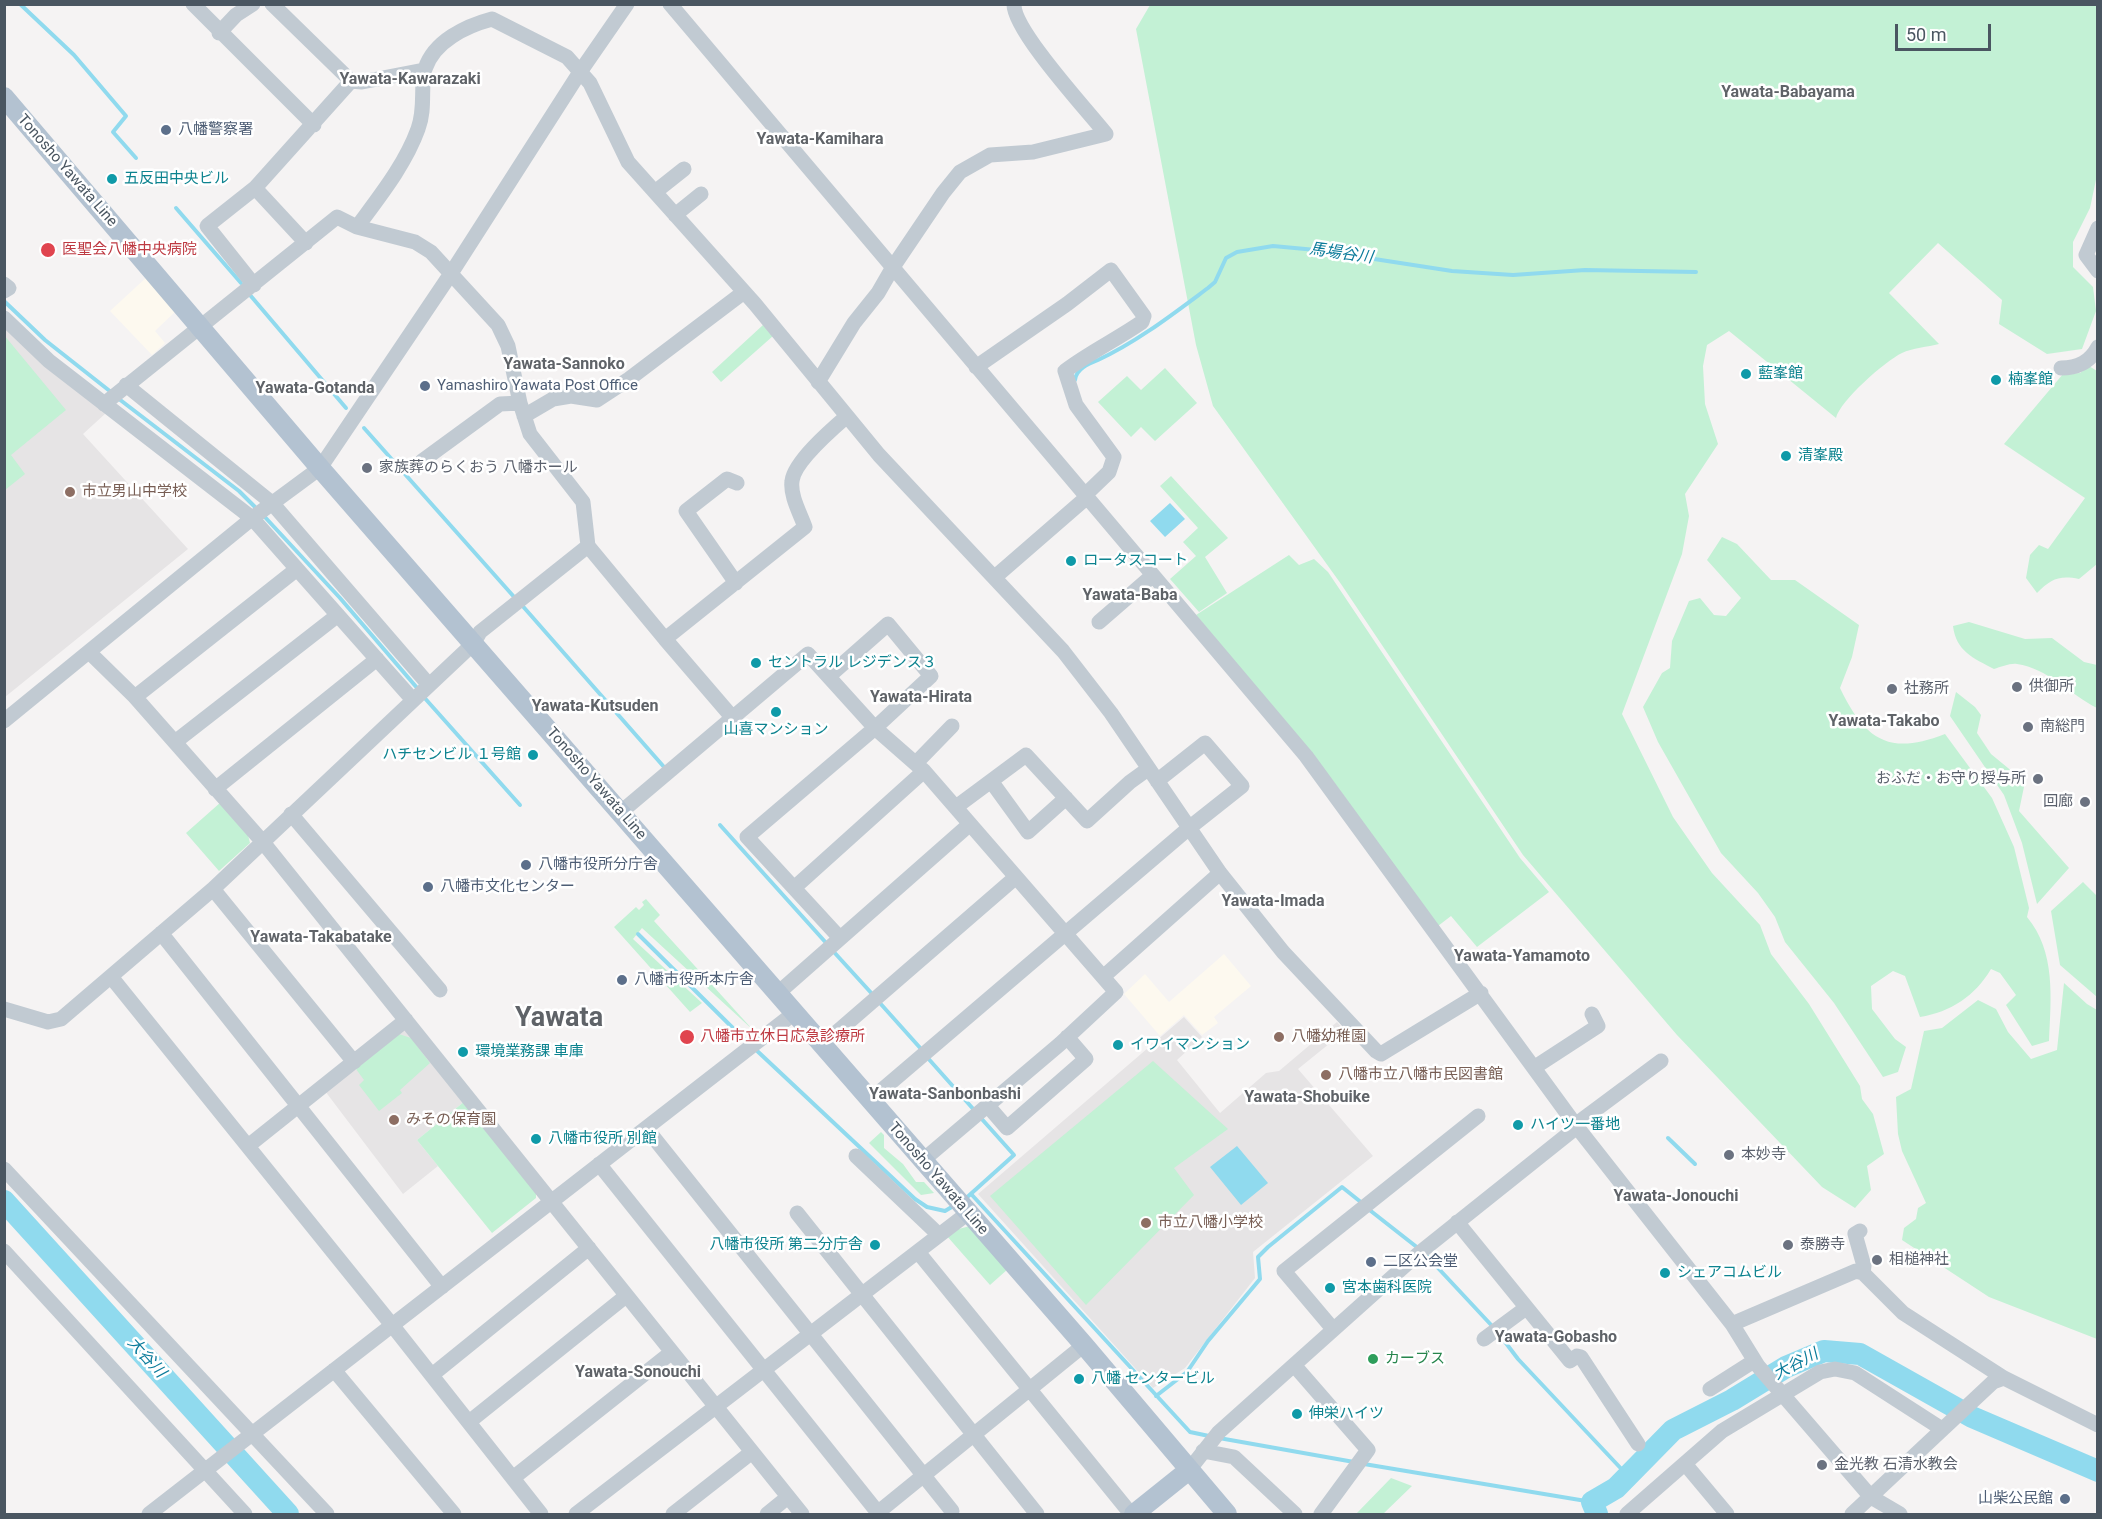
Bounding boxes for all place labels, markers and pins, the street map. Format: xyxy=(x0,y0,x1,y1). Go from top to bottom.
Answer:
place label: 八幡警察署 xyxy=(178,121,253,139)
marker: 八幡警察署 xyxy=(159,123,173,137)
place label: 五反田中央ビル xyxy=(124,170,229,188)
marker: 五反田中央ビル xyxy=(105,172,119,186)
marker: 医聖会八幡中央病院 xyxy=(39,241,57,259)
place label: 医聖会八幡中央病院 xyxy=(62,241,197,259)
place label: 藍峯館 xyxy=(1758,365,1803,383)
marker: 藍峯館 xyxy=(1739,367,1753,381)
place label: 楠峯館 xyxy=(2008,371,2053,389)
marker: 楠峯館 xyxy=(1989,373,2003,387)
place label: Yamashiro Yawata Post Office xyxy=(437,377,638,395)
marker: Yamashiro Yawata Post Office xyxy=(418,379,432,393)
place label: 清峯殿 xyxy=(1798,447,1843,465)
marker: 清峯殿 xyxy=(1779,449,1793,463)
place label: 家族葬のらくおう 八幡ホール xyxy=(379,459,578,477)
marker: 家族葬のらくおう 八幡ホール xyxy=(360,461,374,475)
place label: 市立男山中学校 xyxy=(82,483,187,501)
marker: 市立男山中学校 xyxy=(63,485,77,499)
place label: ロータスコート xyxy=(1083,552,1188,570)
marker: ロータスコート xyxy=(1064,554,1078,568)
place label: セントラル レジデンス３ xyxy=(768,654,937,672)
marker: セントラル レジデンス３ xyxy=(749,656,763,670)
place label: 供御所 xyxy=(2029,678,2074,696)
place label: 社務所 xyxy=(1904,680,1949,698)
marker: 供御所 xyxy=(2010,680,2024,694)
marker: 社務所 xyxy=(1885,682,1899,696)
marker: 山喜マンション xyxy=(769,705,783,719)
place label: 南総門 xyxy=(2040,718,2085,736)
marker: 南総門 xyxy=(2021,720,2035,734)
place label: 山喜マンション xyxy=(724,721,828,739)
place label: ハチセンビル １号館 xyxy=(382,746,521,764)
marker: ハチセンビル １号館 xyxy=(526,748,540,762)
place label: おふだ・お守り授与所 xyxy=(1876,770,2026,788)
marker: おふだ・お守り授与所 xyxy=(2031,772,2045,786)
place label: 回廊 xyxy=(2043,793,2073,811)
marker: 回廊 xyxy=(2078,795,2092,809)
place label: 八幡市役所分庁舎 xyxy=(538,856,658,874)
marker: 八幡市役所分庁舎 xyxy=(519,858,533,872)
place label: 八幡市文化センター xyxy=(440,878,575,896)
marker: 八幡市文化センター xyxy=(421,880,435,894)
place label: 八幡市役所本庁舎 xyxy=(634,971,754,989)
marker: 八幡市役所本庁舎 xyxy=(615,973,629,987)
marker: 八幡市立休日応急診療所 xyxy=(678,1028,696,1046)
place label: 八幡市立休日応急診療所 xyxy=(700,1028,865,1046)
place label: 八幡幼稚園 xyxy=(1291,1028,1366,1046)
marker: 八幡幼稚園 xyxy=(1272,1030,1286,1044)
place label: イワイマンション xyxy=(1130,1036,1250,1054)
marker: イワイマンション xyxy=(1111,1038,1125,1052)
place label: 環境業務課 車庫 xyxy=(475,1043,584,1061)
marker: 環境業務課 車庫 xyxy=(456,1045,470,1059)
place label: 八幡市立八幡市民図書館 xyxy=(1338,1066,1503,1084)
marker: 八幡市立八幡市民図書館 xyxy=(1319,1068,1333,1082)
place label: みその保育園 xyxy=(406,1111,496,1129)
marker: みその保育園 xyxy=(387,1113,401,1127)
place label: ハイツ一番地 xyxy=(1530,1116,1620,1134)
marker: ハイツ一番地 xyxy=(1511,1118,1525,1132)
place label: 八幡市役所 別館 xyxy=(548,1130,657,1148)
marker: 八幡市役所 別館 xyxy=(529,1132,543,1146)
place label: 本妙寺 xyxy=(1741,1146,1786,1164)
marker: 本妙寺 xyxy=(1722,1148,1736,1162)
place label: 市立八幡小学校 xyxy=(1158,1214,1263,1232)
marker: 市立八幡小学校 xyxy=(1139,1216,1153,1230)
place label: 八幡市役所 第二分庁舎 xyxy=(709,1236,863,1254)
place label: 泰勝寺 xyxy=(1800,1236,1845,1254)
marker: 八幡市役所 第二分庁舎 xyxy=(868,1238,882,1252)
marker: 泰勝寺 xyxy=(1781,1238,1795,1252)
place label: 相槌神社 xyxy=(1889,1251,1949,1269)
place label: 二区公会堂 xyxy=(1383,1253,1458,1271)
marker: 相槌神社 xyxy=(1870,1253,1884,1267)
marker: 二区公会堂 xyxy=(1364,1255,1378,1269)
place label: シェアコムビル xyxy=(1677,1264,1782,1282)
marker: シェアコムビル xyxy=(1658,1266,1672,1280)
place label: 宮本歯科医院 xyxy=(1342,1279,1432,1297)
marker: 宮本歯科医院 xyxy=(1323,1281,1337,1295)
place label: カーブス xyxy=(1385,1350,1445,1368)
marker: カーブス xyxy=(1366,1352,1380,1366)
place label: 八幡 センタービル xyxy=(1091,1370,1215,1388)
marker: 八幡 センタービル xyxy=(1072,1372,1086,1386)
place label: 伸栄ハイツ xyxy=(1309,1405,1384,1423)
marker: 伸栄ハイツ xyxy=(1290,1407,1304,1421)
place label: 金光教 石清水教会 xyxy=(1834,1456,1958,1474)
marker: 金光教 石清水教会 xyxy=(1815,1458,1829,1472)
place label: 山柴公民館 xyxy=(1978,1490,2053,1508)
marker: 山柴公民館 xyxy=(2058,1492,2072,1506)

